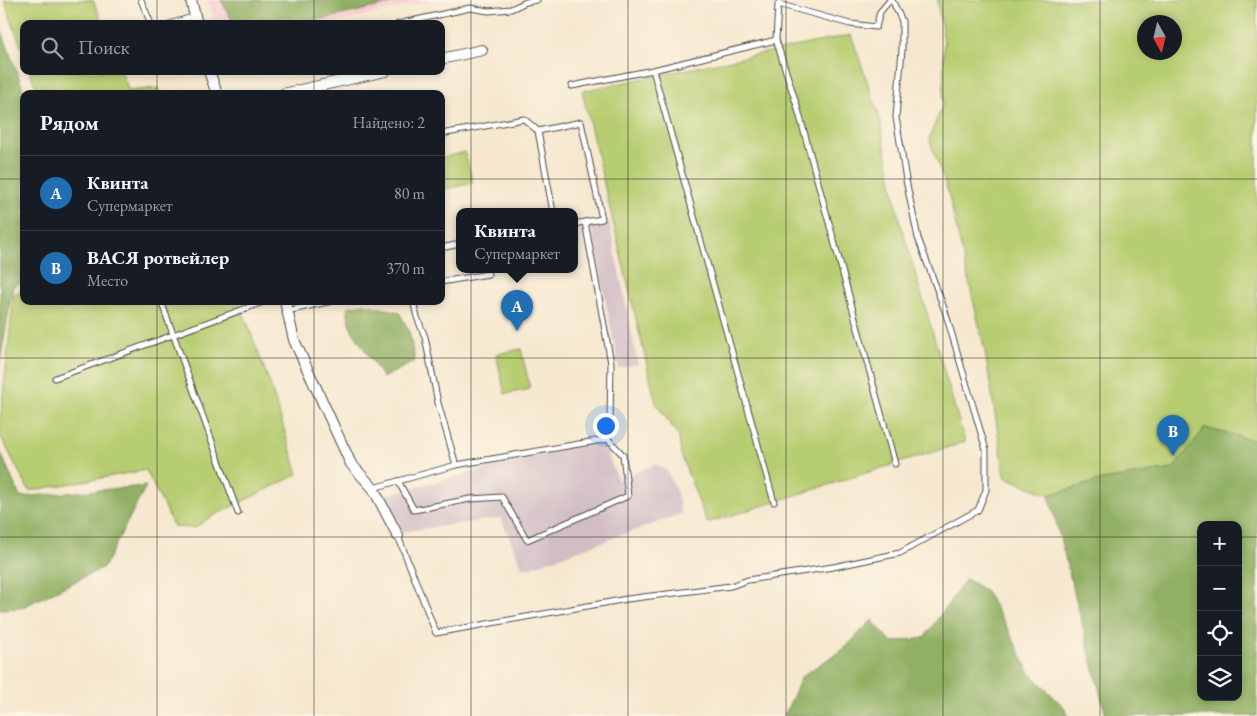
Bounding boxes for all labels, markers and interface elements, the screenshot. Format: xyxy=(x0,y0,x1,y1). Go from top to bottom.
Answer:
north arrow xyxy=(1137,15,1182,60)
search box xyxy=(20,20,445,75)
icon: search xyxy=(38,34,66,62)
text: Поиск xyxy=(78,35,130,60)
text: Рядом xyxy=(40,109,99,136)
text: Найдено: 2 xyxy=(353,112,425,133)
text: Квинта xyxy=(87,170,149,195)
text: A xyxy=(50,183,62,204)
text: 80 m xyxy=(394,183,425,204)
text: Супермаркет xyxy=(87,195,173,216)
popup xyxy=(456,208,578,273)
text: Квинта xyxy=(474,218,536,243)
text: Супермаркет xyxy=(474,243,560,264)
text: ВАСЯ ротвейлер xyxy=(87,245,229,270)
text: B xyxy=(51,258,61,279)
text: 370 m xyxy=(386,258,425,279)
text: Место xyxy=(87,270,128,291)
pin: A xyxy=(501,290,533,331)
your location xyxy=(593,413,619,439)
pin: B xyxy=(1157,415,1189,456)
map controls xyxy=(1197,521,1242,701)
button: + xyxy=(1197,521,1242,566)
button: − xyxy=(1197,566,1242,611)
button: locate xyxy=(1197,611,1242,656)
button: layers xyxy=(1197,656,1242,701)

